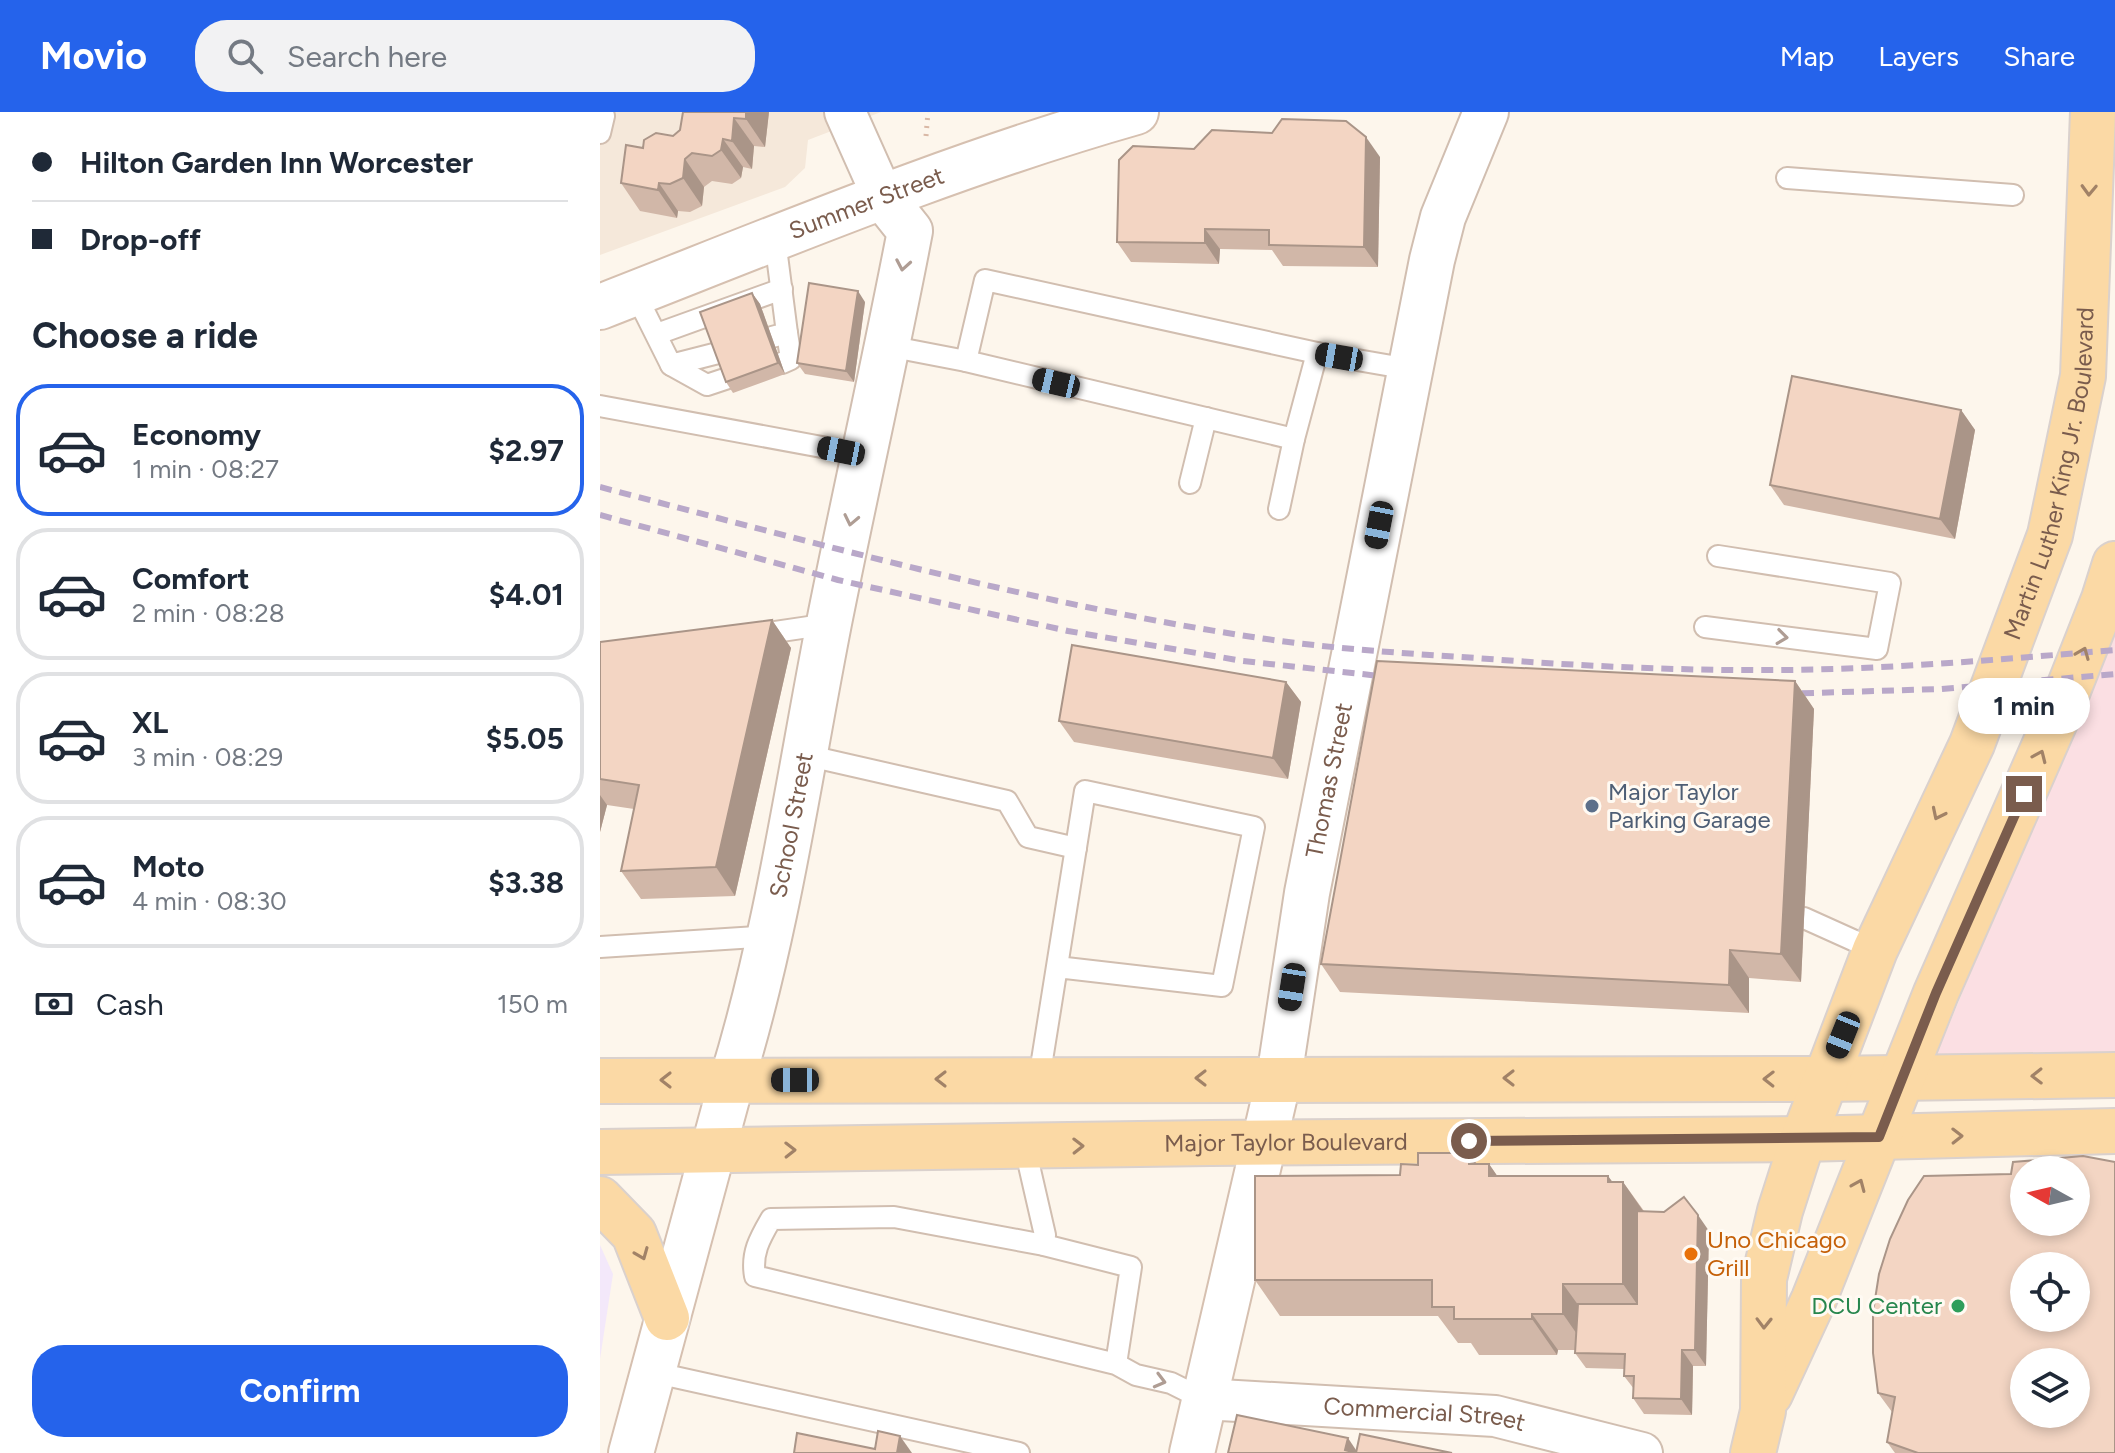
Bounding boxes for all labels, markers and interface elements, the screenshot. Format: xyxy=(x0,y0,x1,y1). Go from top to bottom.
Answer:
search box xyxy=(195,20,755,92)
text: Movio xyxy=(40,33,147,79)
icon: search xyxy=(223,34,267,78)
text: Search here xyxy=(287,38,447,75)
text: Map xyxy=(1780,39,1834,73)
text: Layers xyxy=(1878,39,1959,73)
text: Share xyxy=(2003,39,2075,73)
text: Hilton Garden Inn Worcester xyxy=(80,144,473,181)
street label: Summer Street xyxy=(785,160,948,245)
one-way arrow xyxy=(2081,184,2098,197)
text: Drop-off xyxy=(80,221,201,258)
one-way arrow xyxy=(896,259,913,272)
street label: Martin Luther King Jr. Boulevard xyxy=(1997,306,2100,644)
text: Choose a ride xyxy=(32,314,258,357)
car xyxy=(1313,341,1365,373)
car xyxy=(1030,366,1082,400)
icon: car xyxy=(36,414,108,486)
text: Economy xyxy=(132,416,261,453)
text: $2.97 xyxy=(488,432,564,469)
car xyxy=(815,435,867,467)
text: 1 min · 08:27 xyxy=(132,453,279,485)
car xyxy=(1363,499,1395,551)
one-way arrow xyxy=(843,513,860,526)
icon: car xyxy=(36,558,108,630)
text: Comfort xyxy=(132,560,250,597)
text: $4.01 xyxy=(489,576,564,613)
text: 2 min · 08:28 xyxy=(132,597,285,629)
one-way arrow xyxy=(1776,628,1789,645)
one-way arrow xyxy=(2073,647,2090,661)
callout: 1 min xyxy=(1958,678,2090,734)
text: 1 min xyxy=(1993,690,2055,722)
street label: Thomas Street xyxy=(1299,700,1358,860)
icon: car xyxy=(36,702,108,774)
text: XL xyxy=(132,704,168,741)
text: $5.05 xyxy=(486,720,564,757)
text: 3 min · 08:29 xyxy=(132,741,283,773)
street label: School Street xyxy=(763,750,819,900)
one-way arrow xyxy=(2030,750,2046,764)
route end xyxy=(2006,776,2042,812)
place label: Major Taylor Parking Garage xyxy=(1608,777,1771,834)
marker: Major Taylor Parking Garage xyxy=(1583,797,1601,815)
one-way arrow xyxy=(1932,806,1948,821)
icon: car xyxy=(36,846,108,918)
text: Moto xyxy=(132,848,204,885)
text: $3.38 xyxy=(488,864,564,901)
text: 4 min · 08:30 xyxy=(132,885,287,917)
car xyxy=(1276,961,1308,1013)
icon: cash xyxy=(32,982,76,1026)
text: Cash xyxy=(96,986,164,1023)
text: 150 m xyxy=(497,988,568,1020)
car xyxy=(1823,1008,1863,1062)
one-way arrow xyxy=(2030,1067,2043,1085)
car xyxy=(771,1068,819,1092)
one-way arrow xyxy=(1194,1069,1207,1087)
one-way arrow xyxy=(1502,1069,1515,1087)
one-way arrow xyxy=(934,1070,947,1088)
one-way arrow xyxy=(1762,1070,1775,1087)
one-way arrow xyxy=(659,1071,672,1089)
route start xyxy=(1451,1123,1487,1159)
street label: Major Taylor Boulevard xyxy=(1164,1127,1408,1158)
one-way arrow xyxy=(1951,1127,1964,1144)
one-way arrow xyxy=(1072,1138,1085,1155)
one-way arrow xyxy=(784,1141,797,1159)
north arrow xyxy=(2010,1156,2090,1236)
map controls xyxy=(2010,1156,2090,1428)
one-way arrow xyxy=(1850,1179,1866,1193)
place label: Uno Chicago Grill xyxy=(1707,1225,1847,1282)
marker: Uno Chicago Grill xyxy=(1682,1245,1700,1263)
one-way arrow xyxy=(632,1246,648,1260)
button: locate xyxy=(2010,1252,2090,1332)
place label: DCU Center xyxy=(1811,1291,1942,1320)
marker: DCU Center xyxy=(1949,1297,1967,1315)
one-way arrow xyxy=(1755,1317,1772,1330)
button: Confirm xyxy=(32,1345,568,1437)
button: layers xyxy=(2010,1348,2090,1428)
one-way arrow xyxy=(1152,1371,1166,1388)
street label: Commercial Street xyxy=(1323,1391,1529,1437)

